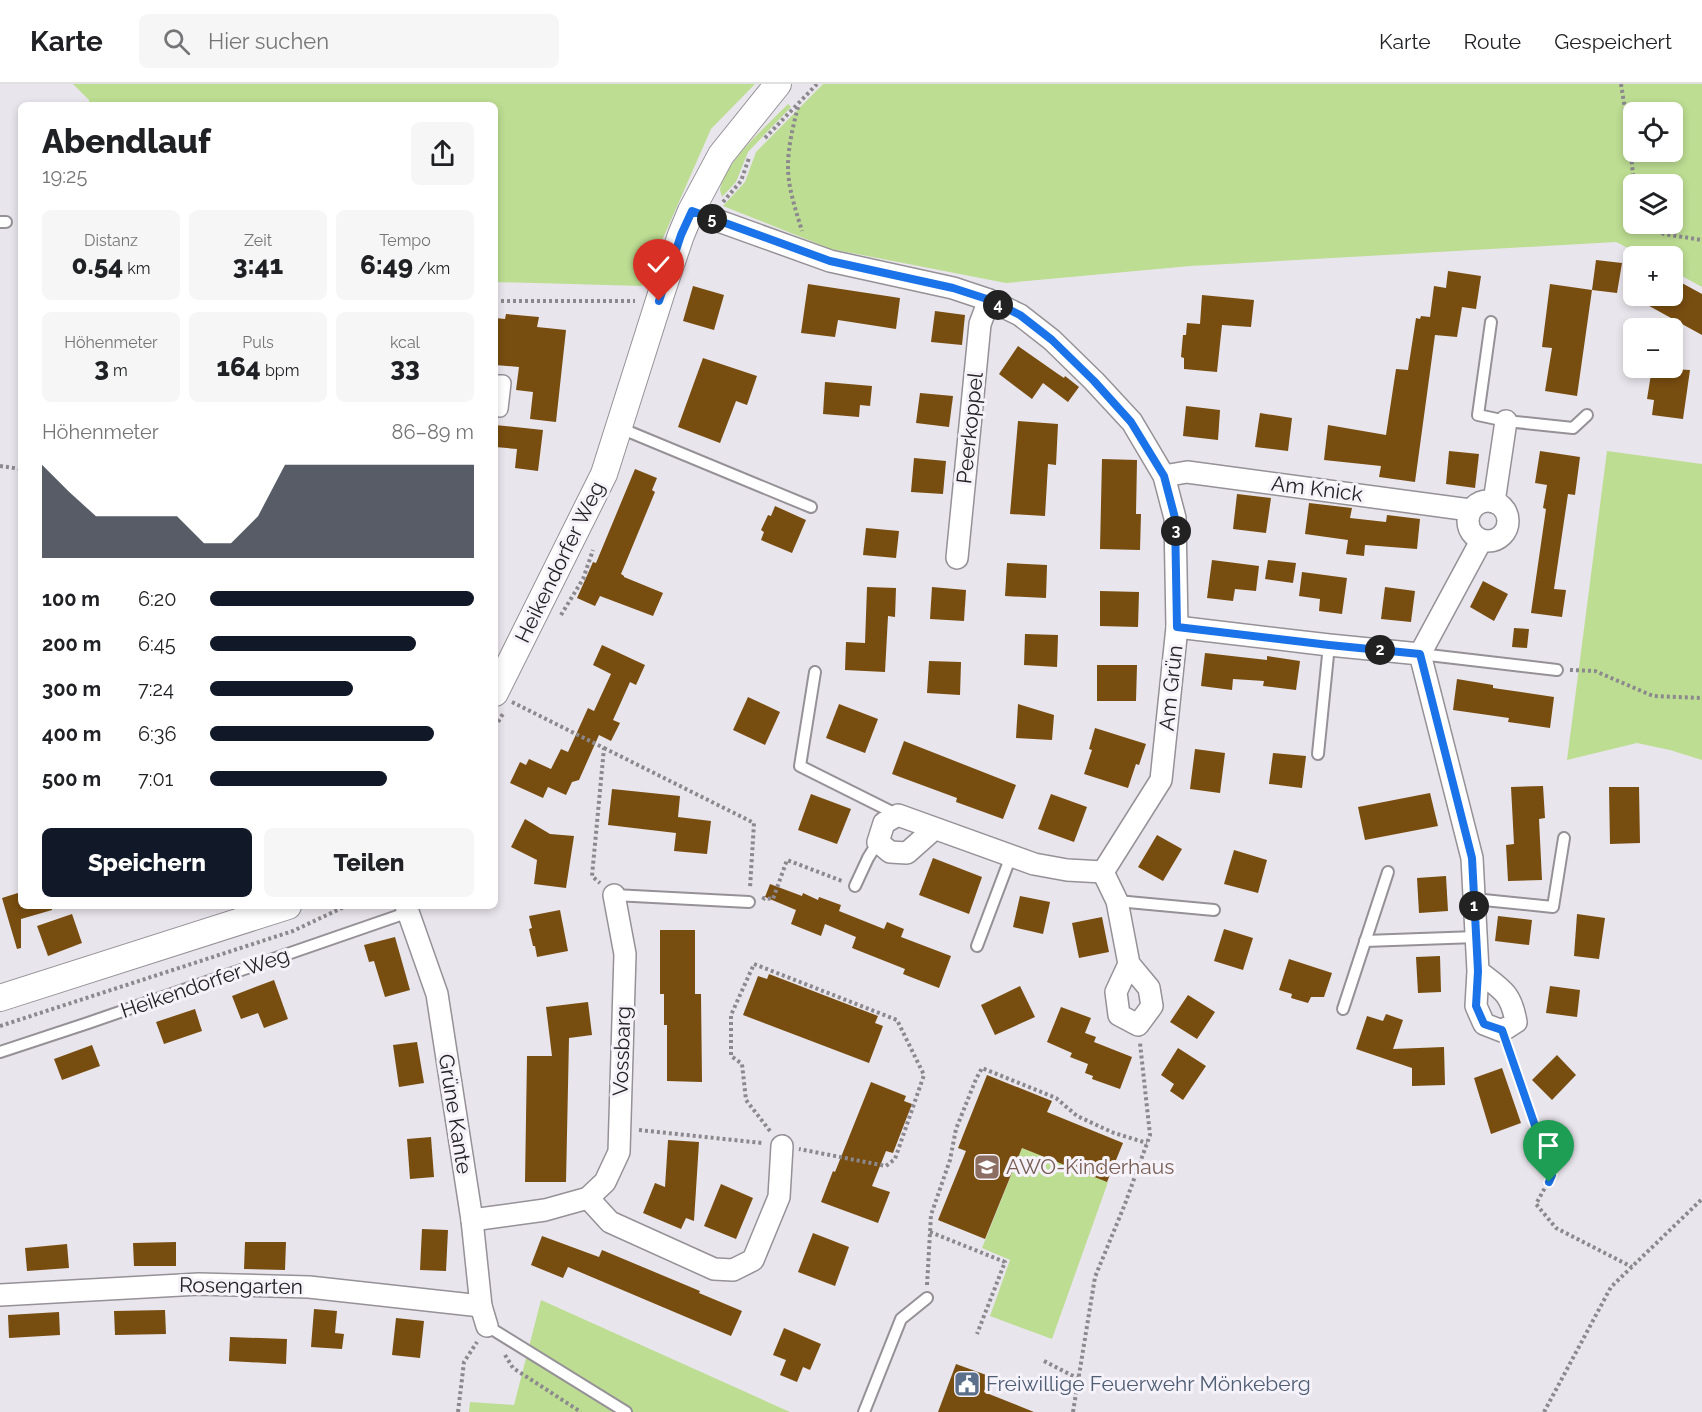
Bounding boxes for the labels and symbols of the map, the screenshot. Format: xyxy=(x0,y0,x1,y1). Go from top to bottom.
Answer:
pin: 5 xyxy=(697,204,727,234)
pin xyxy=(633,239,684,301)
pin: 4 xyxy=(983,290,1013,320)
street label: Peerkoppel xyxy=(951,371,988,485)
street label: Am Knick xyxy=(1270,471,1364,507)
street label: Heikendorfer Weg xyxy=(510,477,609,647)
pin: 3 xyxy=(1161,516,1191,546)
pin: 2 xyxy=(1365,635,1395,665)
street label: Am Grün xyxy=(1154,644,1187,732)
pin: 1 xyxy=(1459,891,1489,921)
street label: Heikendorfer Weg xyxy=(117,942,292,1023)
street label: Vossbarg xyxy=(607,1006,636,1096)
street label: Grüne Kante xyxy=(434,1052,477,1176)
pin xyxy=(1523,1120,1574,1182)
school or university icon: AWO-Kinderhaus xyxy=(972,1152,1002,1182)
place label: AWO-Kinderhaus xyxy=(1006,1154,1174,1179)
street label: Rosengarten xyxy=(179,1272,303,1299)
public building icon: Freiwillige Feuerwehr Mönkeberg xyxy=(952,1369,982,1399)
place label: Freiwillige Feuerwehr Mönkeberg xyxy=(986,1371,1311,1396)

